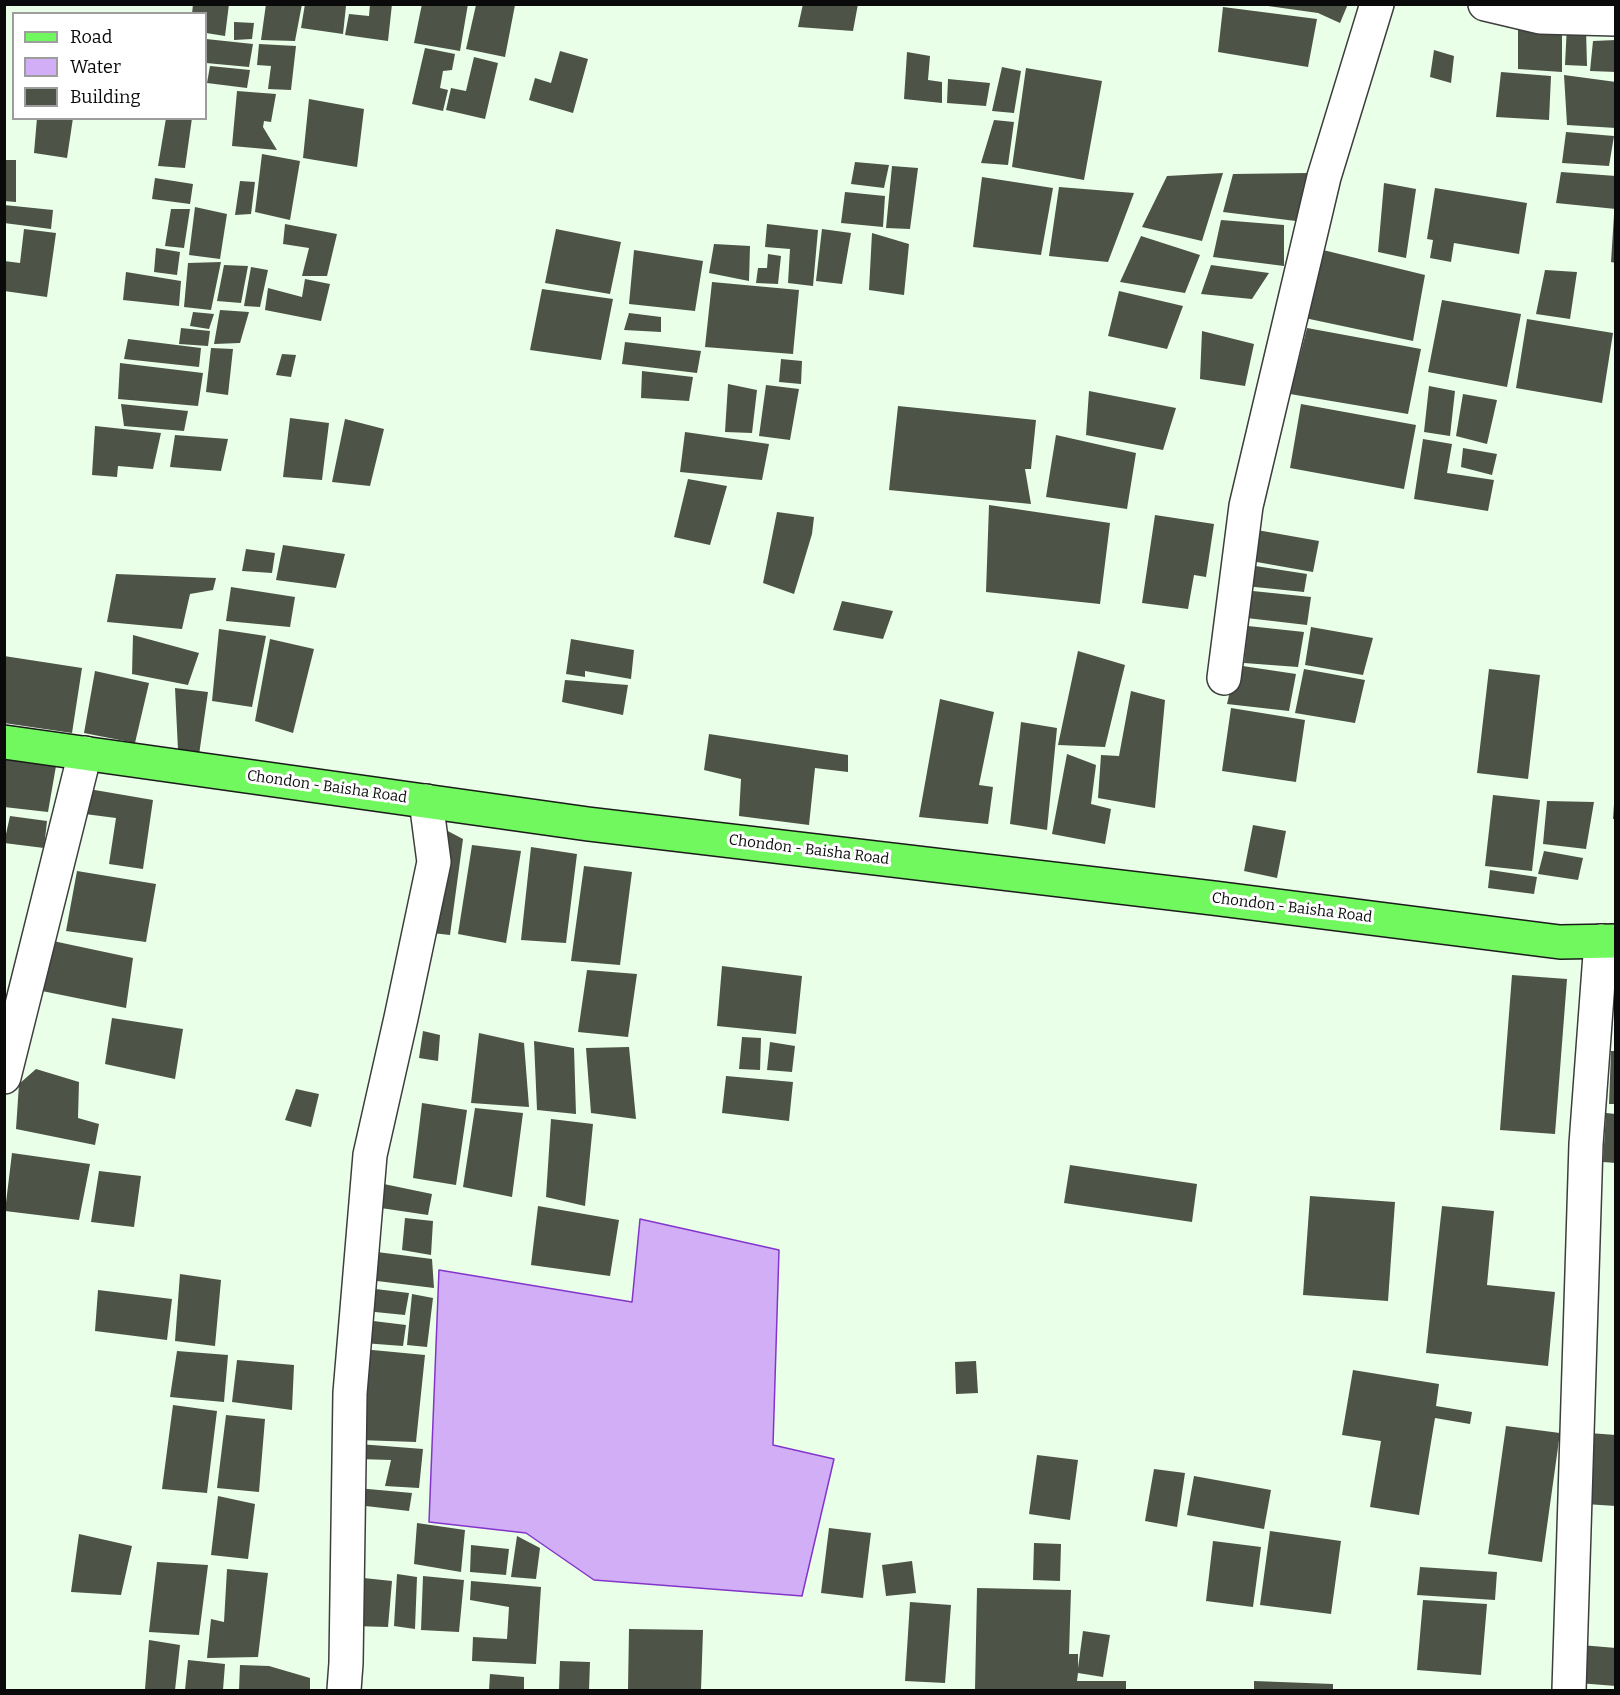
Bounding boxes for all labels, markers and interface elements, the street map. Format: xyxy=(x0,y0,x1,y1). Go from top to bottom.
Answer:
legend xyxy=(12,12,207,120)
text: Road xyxy=(70,26,112,48)
text: Water xyxy=(70,56,121,78)
text: Building xyxy=(70,86,141,108)
street label: Chondon - Baisha Road xyxy=(246,767,408,807)
street label: Chondon - Baisha Road xyxy=(728,831,890,869)
street label: Chondon - Baisha Road xyxy=(1211,889,1373,927)

